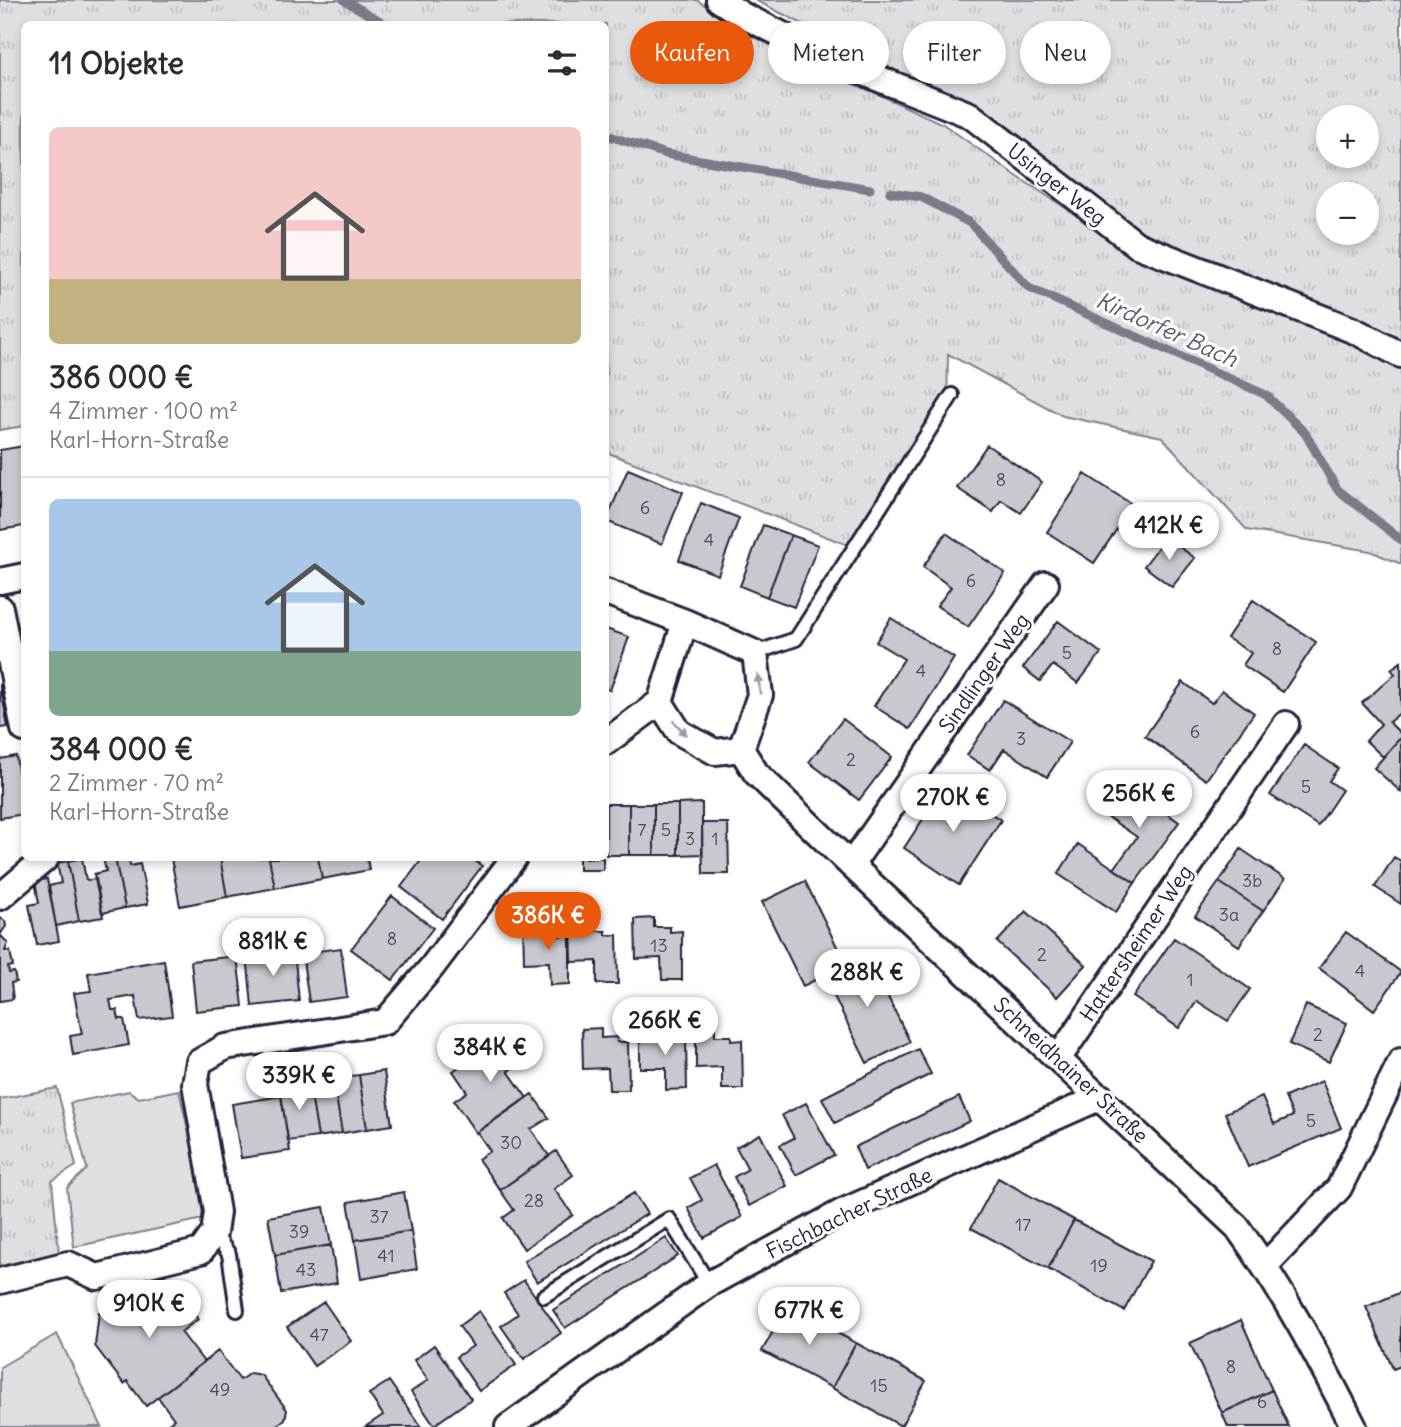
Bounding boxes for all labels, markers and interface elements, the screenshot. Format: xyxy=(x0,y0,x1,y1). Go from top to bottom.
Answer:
chip: Kaufen xyxy=(630,21,754,84)
chip: Mieten xyxy=(768,21,889,84)
chip: Filter xyxy=(903,21,1006,84)
chip: Neu xyxy=(1020,21,1111,84)
text: 11 Objekte xyxy=(49,44,184,82)
icon: filters xyxy=(543,44,581,82)
map controls xyxy=(1316,105,1379,245)
button: + xyxy=(1316,105,1379,168)
street label: Usinger Weg xyxy=(1002,137,1112,231)
icon: home xyxy=(252,173,378,299)
button: − xyxy=(1316,182,1379,245)
water label: Kirdorfer Bach xyxy=(1092,285,1243,373)
text: 386 000 € xyxy=(49,358,193,396)
text: 4 Zimmer · 100 m² xyxy=(49,396,238,425)
text: Karl-Horn-Straße xyxy=(49,425,229,454)
house number: 8 xyxy=(996,468,1006,491)
house number: 6 xyxy=(640,496,650,519)
pin: 412K € xyxy=(1112,503,1226,562)
text: 412K € xyxy=(1134,510,1204,539)
house number: 4 xyxy=(704,528,714,551)
icon: home xyxy=(252,545,378,671)
house number: 6 xyxy=(966,569,976,592)
street label: Sindlinger Weg xyxy=(933,608,1035,738)
house number: 8 xyxy=(1272,637,1282,660)
house number: 5 xyxy=(1062,641,1072,664)
house number: 4 xyxy=(916,659,926,682)
one-way arrow xyxy=(753,673,764,695)
one-way arrow xyxy=(671,720,688,737)
house number: 6 xyxy=(1190,720,1200,743)
house number: 3 xyxy=(1016,727,1026,750)
text: 384 000 € xyxy=(49,730,193,768)
house number: 2 xyxy=(846,748,856,771)
text: 2 Zimmer · 70 m² xyxy=(49,768,224,797)
pin: 256K € xyxy=(1082,770,1196,830)
pin: 270K € xyxy=(896,774,1010,834)
house number: 5 xyxy=(1301,775,1311,798)
text: 256K € xyxy=(1102,778,1176,807)
text: 270K € xyxy=(916,782,990,811)
text: Karl-Horn-Straße xyxy=(49,797,229,826)
house number: 7 xyxy=(638,818,647,841)
house number: 5 xyxy=(661,818,671,841)
house number: 3 xyxy=(685,827,695,850)
house number: 1 xyxy=(711,827,719,850)
street label: Hattersheimer Weg xyxy=(1074,859,1198,1027)
house number: 3b xyxy=(1242,869,1262,892)
pin: 386K € xyxy=(491,892,605,952)
text: 386K € xyxy=(511,900,585,929)
house number: 3a xyxy=(1219,903,1239,926)
pin: 881K € xyxy=(216,918,330,978)
text: 881K € xyxy=(238,926,308,955)
house number: 8 xyxy=(387,927,397,950)
house number: 13 xyxy=(650,934,668,957)
house number: 2 xyxy=(1037,943,1047,966)
pin: 288K € xyxy=(810,950,924,1009)
text: 288K € xyxy=(830,957,904,986)
house number: 4 xyxy=(1355,959,1365,982)
house number: 1 xyxy=(1186,968,1194,991)
street label: Schneidhainer Straße xyxy=(988,991,1154,1149)
pin: 266K € xyxy=(608,998,722,1057)
text: 266K € xyxy=(628,1005,702,1034)
house number: 2 xyxy=(1313,1023,1323,1046)
pin: 384K € xyxy=(433,1024,547,1084)
text: 384K € xyxy=(453,1032,527,1061)
pin: 339K € xyxy=(242,1052,356,1112)
text: 339K € xyxy=(262,1060,336,1089)
house number: 5 xyxy=(1306,1109,1316,1132)
house number: 30 xyxy=(500,1131,522,1154)
street label: Fischbacher Straße xyxy=(761,1161,937,1265)
house number: 28 xyxy=(524,1189,544,1212)
house number: 37 xyxy=(369,1205,389,1228)
house number: 17 xyxy=(1015,1213,1031,1236)
house number: 39 xyxy=(289,1220,309,1243)
house number: 41 xyxy=(377,1244,395,1267)
house number: 19 xyxy=(1090,1254,1108,1277)
house number: 43 xyxy=(296,1258,316,1281)
pin: 910K € xyxy=(92,1280,206,1340)
text: 910K € xyxy=(113,1288,185,1317)
pin: 677K € xyxy=(752,1288,866,1347)
text: 677K € xyxy=(774,1295,844,1324)
house number: 47 xyxy=(309,1323,329,1346)
house number: 8 xyxy=(1226,1355,1236,1378)
house number: 15 xyxy=(870,1374,888,1397)
house number: 49 xyxy=(210,1378,230,1401)
house number: 6 xyxy=(1257,1390,1267,1413)

